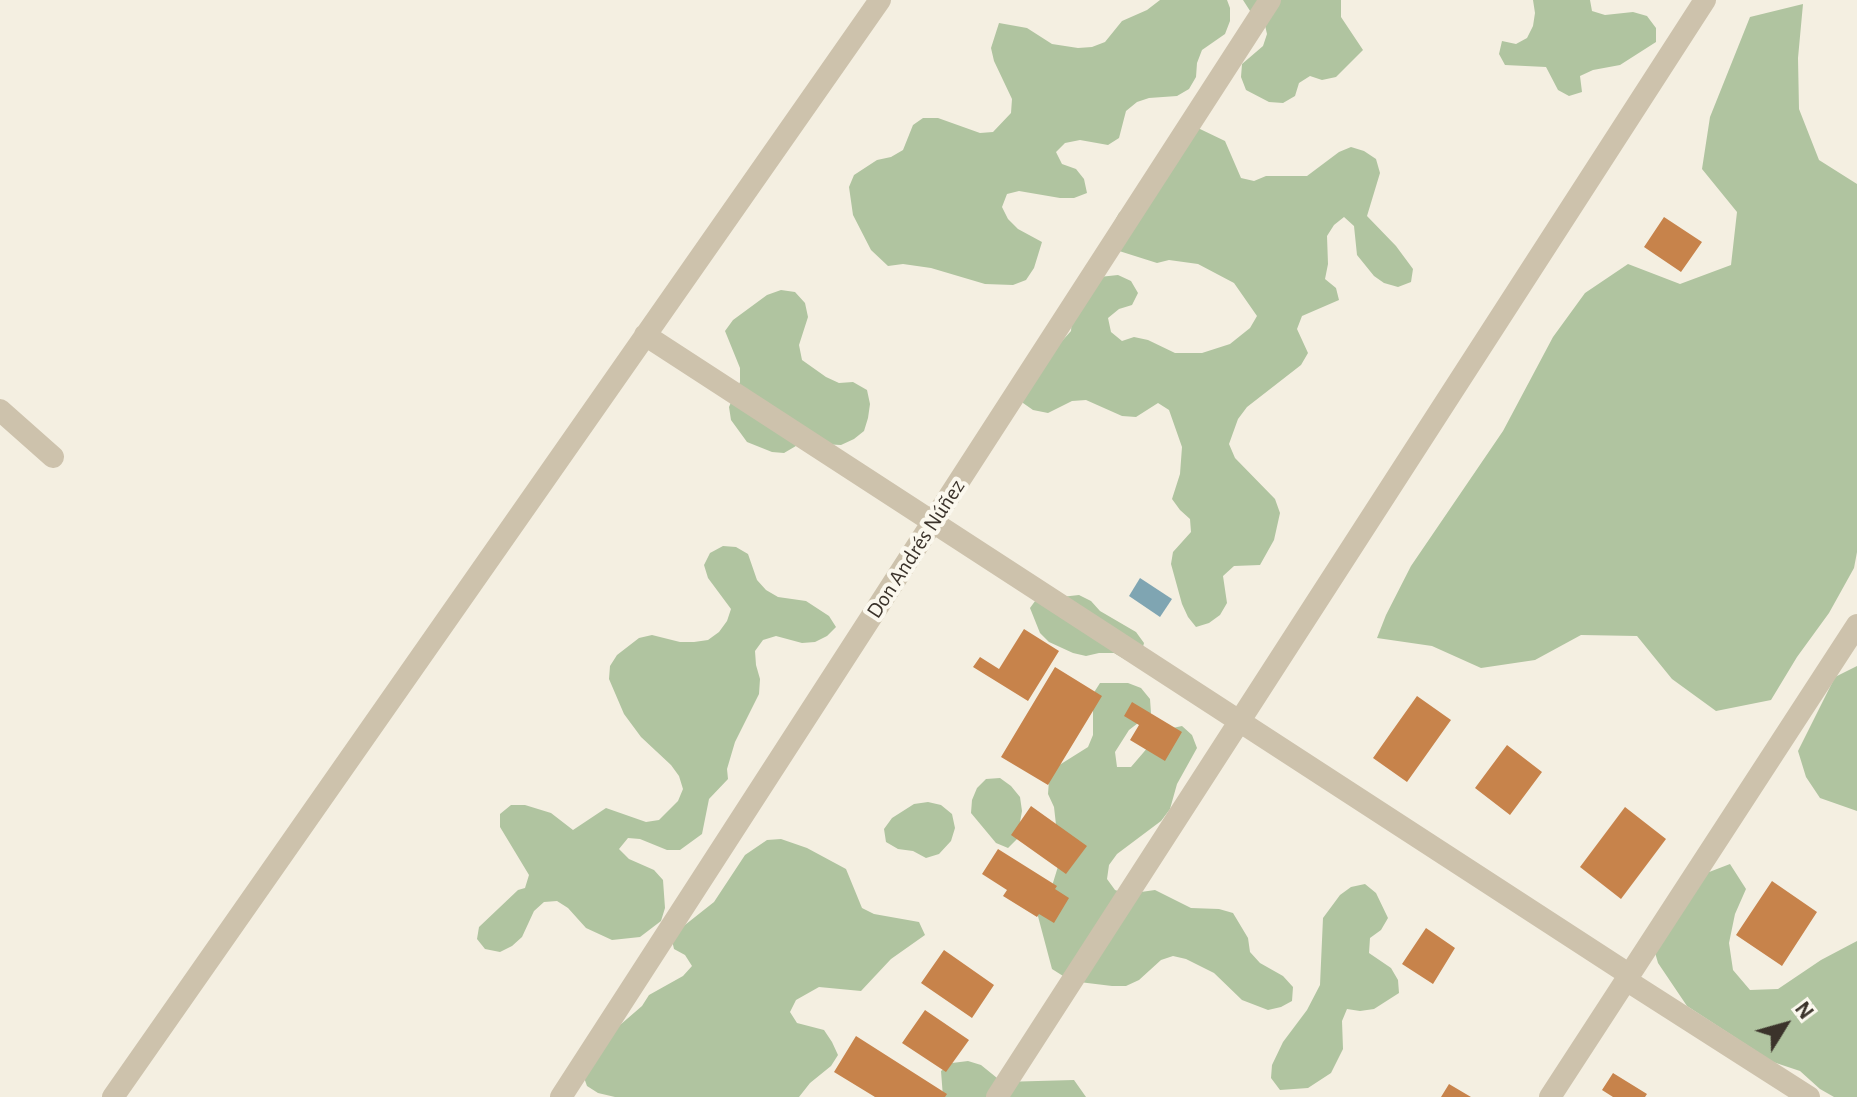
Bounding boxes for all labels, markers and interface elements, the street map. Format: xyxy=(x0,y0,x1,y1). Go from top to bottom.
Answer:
street label: Don Andrés Núñez xyxy=(861,475,971,623)
north arrow xyxy=(1745,985,1825,1065)
text: N xyxy=(1791,998,1818,1023)

